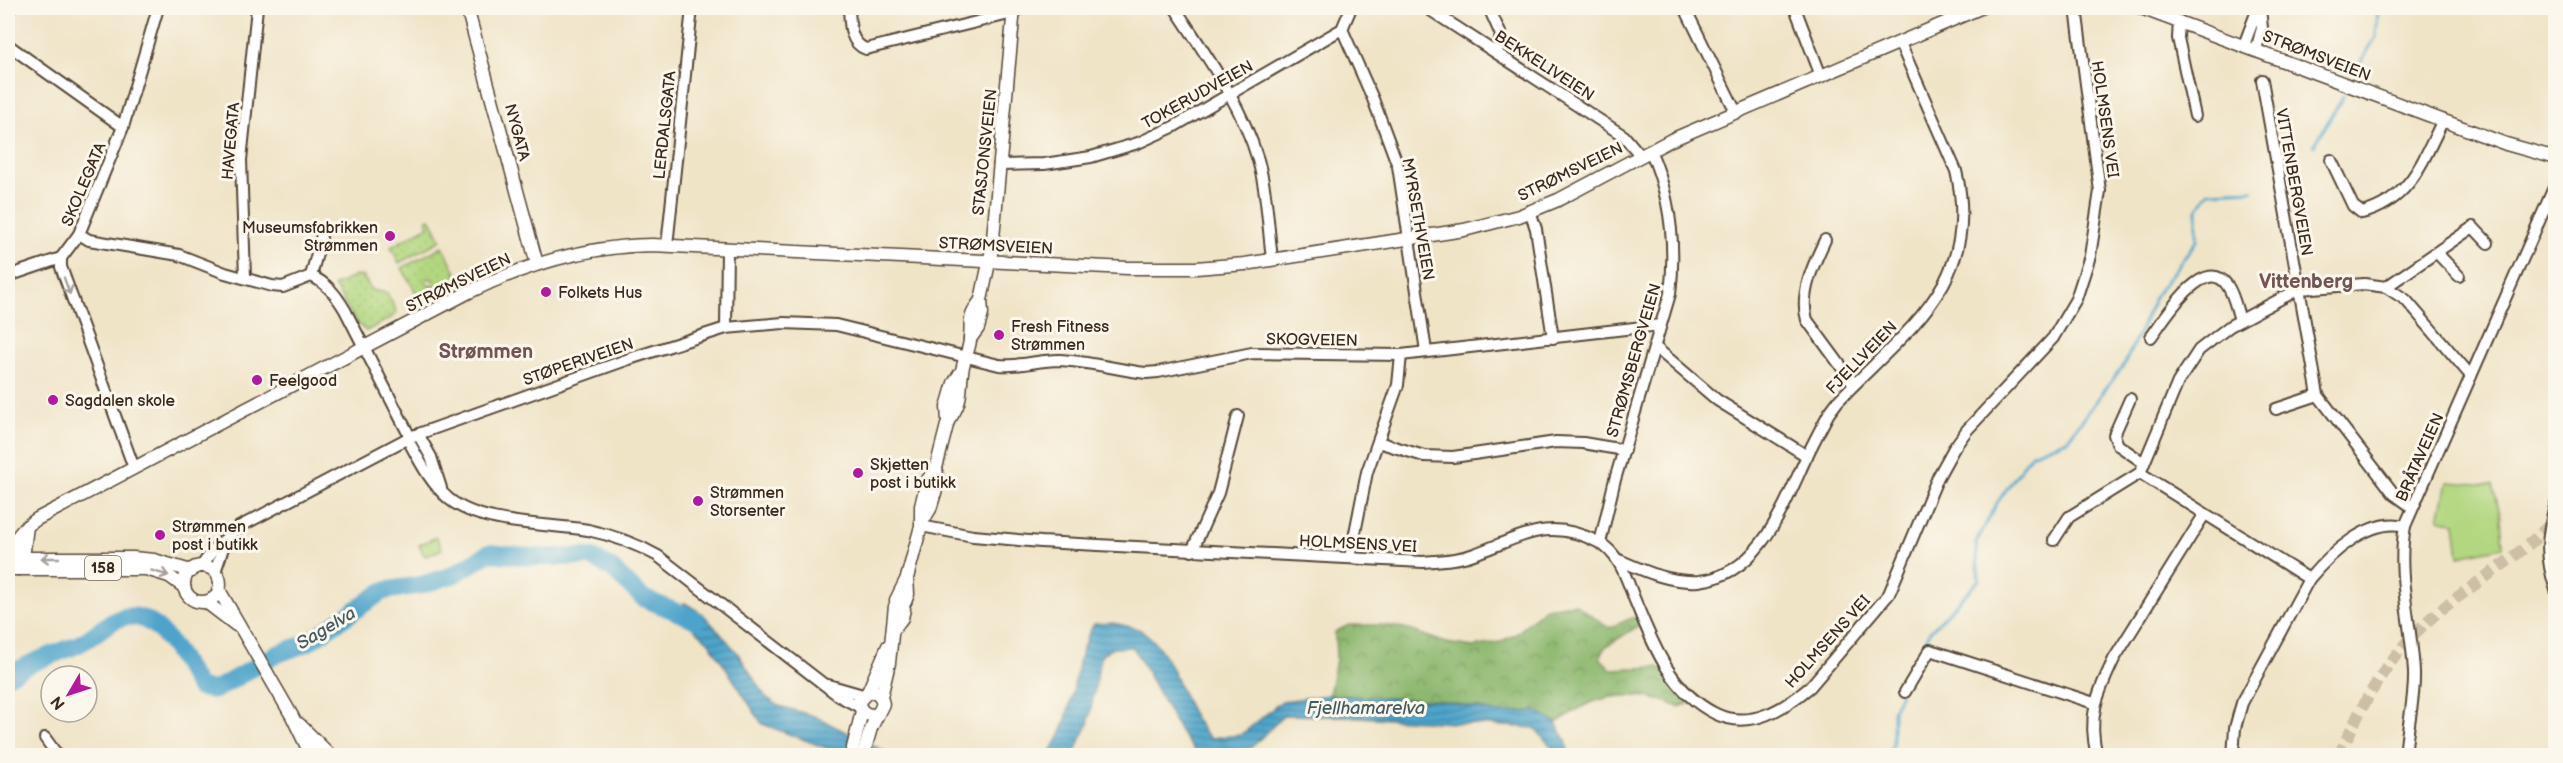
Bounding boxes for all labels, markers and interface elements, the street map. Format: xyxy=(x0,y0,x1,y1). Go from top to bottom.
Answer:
street label: BEKKELIVEIEN xyxy=(1491,27,1598,105)
street label: STRØMSVEIEN xyxy=(2260,27,2373,86)
street label: TOKERUDVEIEN xyxy=(1139,57,1257,134)
street label: HOLMSENS VEI xyxy=(2087,59,2122,179)
street label: LERDALSGATA xyxy=(650,70,681,180)
street label: STASJONSVEIEN xyxy=(969,88,1002,216)
street label: HAVEGATA xyxy=(219,101,244,181)
street label: NYGATA xyxy=(500,102,533,163)
street label: VITTENBERGVEIEN xyxy=(2271,107,2316,258)
street label: STRØMSVEIEN xyxy=(1515,139,1626,206)
street label: SKOLEGATA xyxy=(58,140,111,229)
street label: MYRSETHVEIEN xyxy=(1397,157,1438,282)
place label: Museumsfabrikken Strømmen xyxy=(242,219,378,256)
marker: Museumsfabrikken Strømmen xyxy=(383,229,397,243)
street label: STRØMSVEIEN xyxy=(938,234,1054,259)
street label: STRØMSVEIEN xyxy=(403,250,514,317)
district label: Vittenberg xyxy=(2259,270,2353,294)
one-way arrow xyxy=(62,276,73,295)
street label: STRØMSBERGVEIEN xyxy=(1603,281,1666,440)
place label: Folkets Hus xyxy=(558,284,642,303)
marker: Folkets Hus xyxy=(539,285,553,299)
place label: Fresh Fitness Strømmen xyxy=(1011,318,1109,355)
street label: FJELLVEIEN xyxy=(1823,318,1901,398)
marker: Fresh Fitness Strømmen xyxy=(992,328,1006,342)
street label: SKOGVEIEN xyxy=(1266,330,1358,351)
street label: STØPERIVEIEN xyxy=(521,335,636,390)
district label: Strømmen xyxy=(439,340,533,364)
place label: Feelgood xyxy=(269,372,337,391)
marker: Feelgood xyxy=(250,373,264,387)
place label: Sagdalen skole xyxy=(65,392,176,411)
marker: Sagdalen skole xyxy=(46,393,60,407)
street label: BRÅTAVEIEN xyxy=(2391,410,2448,505)
place label: Skjetten post i butikk xyxy=(870,456,956,493)
marker: Skjetten post i butikk xyxy=(851,466,865,480)
place label: Strømmen Storsenter xyxy=(710,484,785,521)
marker: Strømmen Storsenter xyxy=(691,494,705,508)
place label: Strømmen post i butikk xyxy=(172,518,258,555)
marker: Strømmen post i butikk xyxy=(153,528,167,542)
street label: HOLMSENS VEI xyxy=(1298,532,1417,557)
one-way arrow xyxy=(40,552,60,564)
road number: 158 xyxy=(85,556,121,580)
one-way arrow xyxy=(150,568,169,579)
street label: HOLMSENS VEI xyxy=(1782,592,1875,692)
water label: Sagelva xyxy=(293,603,360,654)
north arrow xyxy=(39,664,99,724)
text: N xyxy=(47,692,70,713)
water label: Fjellhamarelva xyxy=(1307,698,1425,719)

